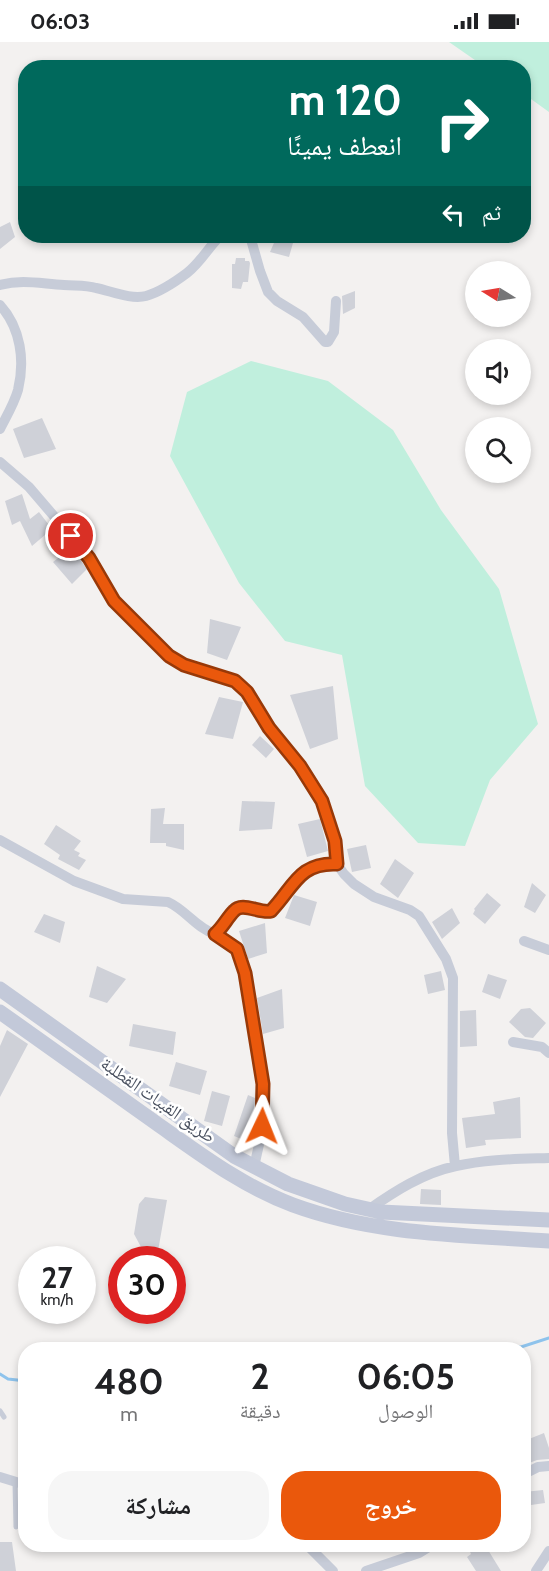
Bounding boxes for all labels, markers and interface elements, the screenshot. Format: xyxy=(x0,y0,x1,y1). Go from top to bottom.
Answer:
text: 06:03 xyxy=(30,8,90,35)
text: 120 m xyxy=(289,74,402,126)
icon: right xyxy=(423,84,501,162)
text: انعطف يمينًا xyxy=(287,129,402,162)
icon: left xyxy=(437,198,470,231)
text: ثم xyxy=(482,199,501,226)
north arrow xyxy=(465,261,531,327)
map controls xyxy=(465,261,531,483)
button: sound xyxy=(465,339,531,405)
button: search xyxy=(465,417,531,483)
pin xyxy=(45,510,96,561)
icon: arrive xyxy=(54,519,87,552)
street label: طريق القبيات القطلبة xyxy=(97,1052,219,1148)
position arrow xyxy=(230,1094,294,1158)
speed limit sign: 30 xyxy=(108,1246,186,1324)
text: 27 xyxy=(41,1259,73,1296)
text: km/h xyxy=(41,1291,73,1309)
text: 2 xyxy=(251,1354,270,1398)
text: 06:05 xyxy=(357,1354,455,1398)
text: 480 xyxy=(94,1359,164,1403)
text: دقيقة xyxy=(240,1399,280,1423)
text: الوصول xyxy=(378,1399,433,1423)
text: m xyxy=(120,1402,138,1426)
button: مشاركة xyxy=(48,1471,269,1540)
button: خروج xyxy=(281,1471,501,1540)

